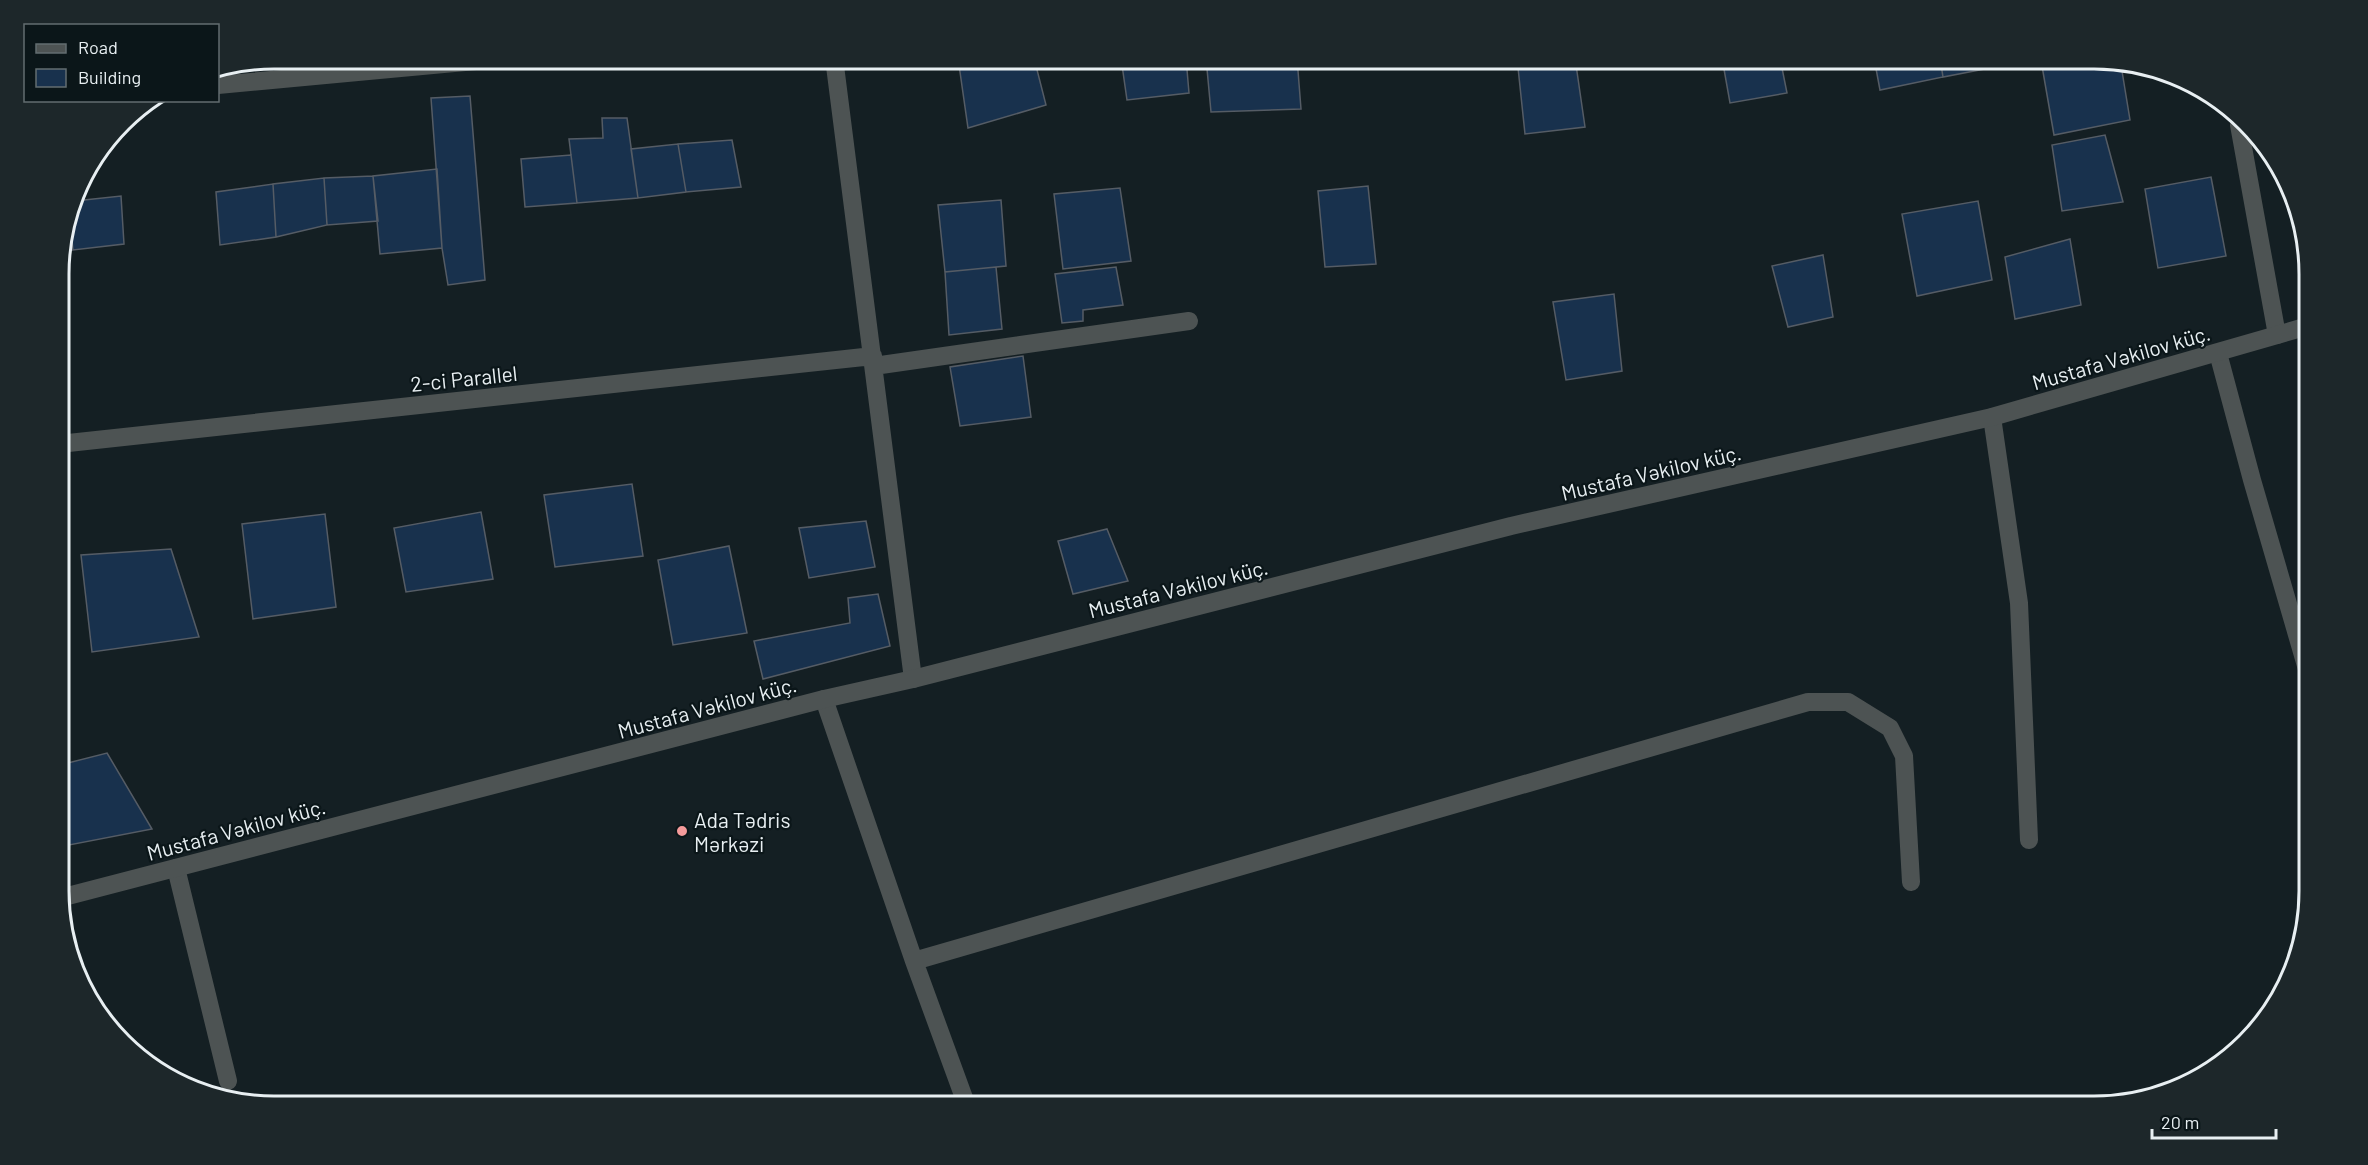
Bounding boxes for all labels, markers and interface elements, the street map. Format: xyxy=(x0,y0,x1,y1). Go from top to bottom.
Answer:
legend xyxy=(24,24,219,102)
text: Road xyxy=(78,36,118,58)
text: Building xyxy=(78,66,141,88)
street label: Mustafa Vəkilov küç. xyxy=(2029,320,2213,394)
street label: 2-ci Parallel xyxy=(409,360,519,396)
street label: Mustafa Vəkilov küç. xyxy=(1558,439,1744,505)
street label: Mustafa Vəkilov küç. xyxy=(1086,554,1270,622)
street label: Mustafa Vəkilov küç. xyxy=(615,671,799,743)
street label: Mustafa Vəkilov küç. xyxy=(144,793,328,865)
place label: Ada Tədris Mərkəzi xyxy=(694,807,791,856)
marker: Ada Tədris Mərkəzi xyxy=(675,824,689,838)
scale bar xyxy=(2152,1102,2276,1140)
text: 20 m xyxy=(2161,1111,2199,1133)

